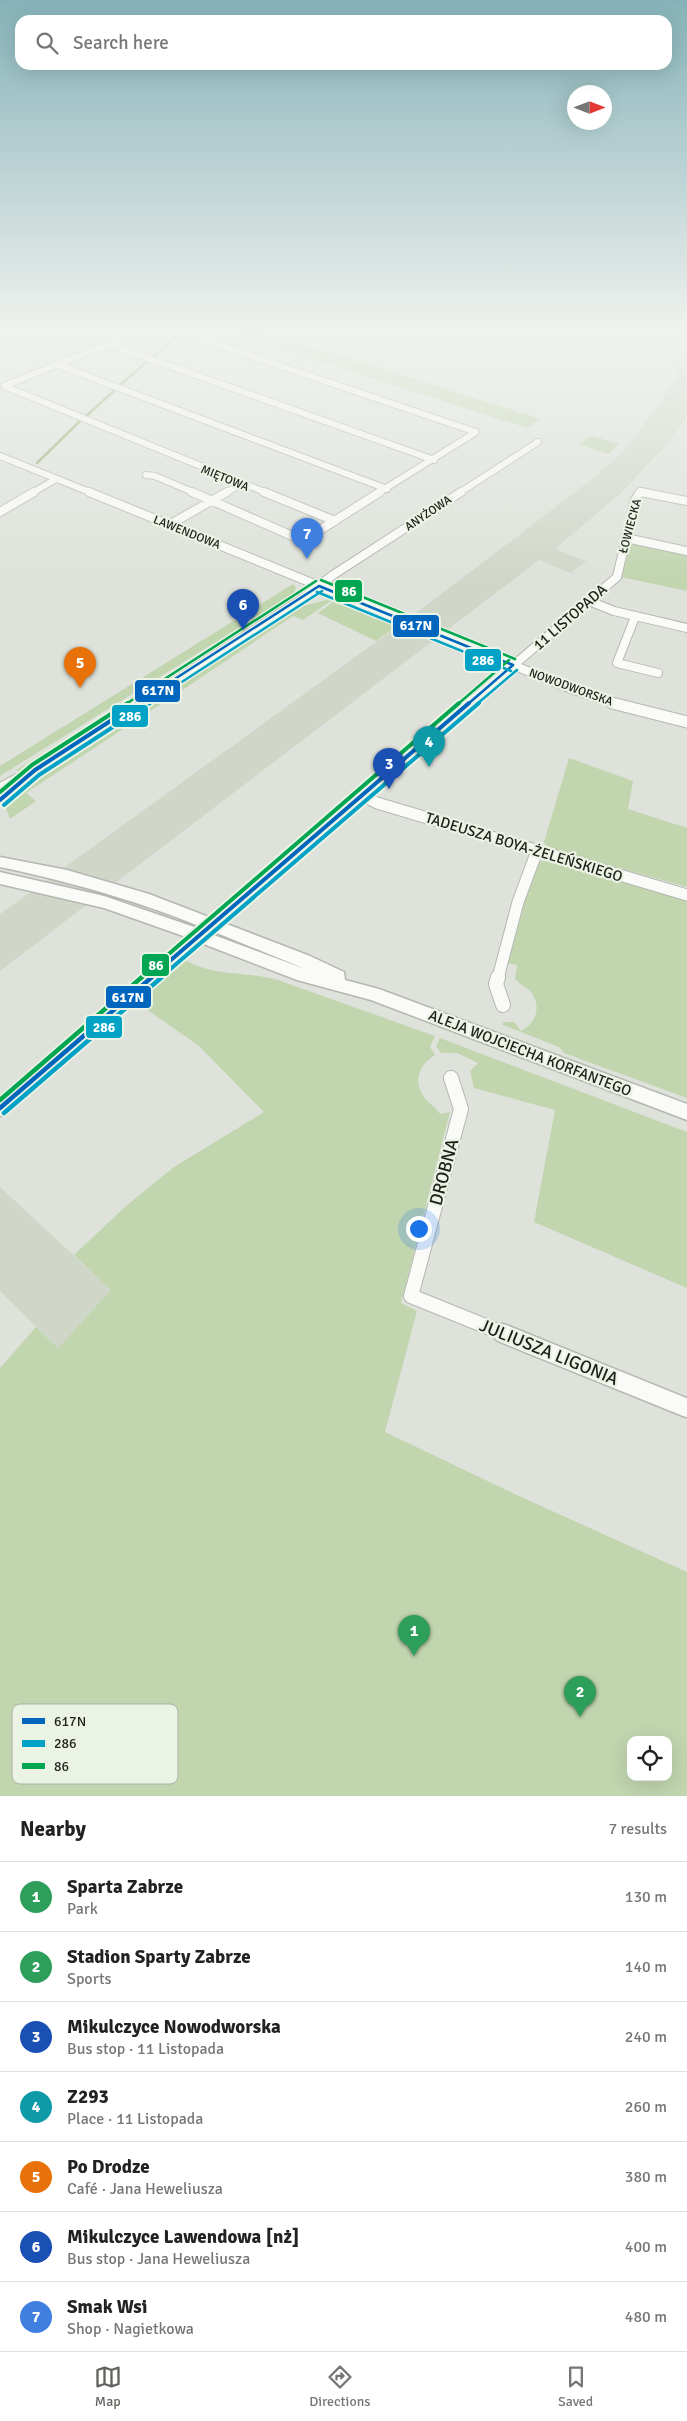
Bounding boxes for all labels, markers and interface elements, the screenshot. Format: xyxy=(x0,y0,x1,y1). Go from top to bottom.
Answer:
search box xyxy=(15,15,672,70)
icon: search xyxy=(33,29,61,57)
text: Search here xyxy=(73,31,169,55)
north arrow xyxy=(567,85,612,130)
street label: MIĘTOWA xyxy=(199,462,252,495)
street label: ANYŻOWA xyxy=(402,492,455,534)
street label: ŁOWIECKA xyxy=(616,496,645,555)
street label: LAWENDOWA xyxy=(151,512,223,553)
pin: 7 xyxy=(291,518,323,559)
line badge: 86 xyxy=(334,579,363,603)
street label: 11 LISTOPADA xyxy=(529,580,611,654)
text: 86 xyxy=(341,583,357,600)
pin: 6 xyxy=(227,589,259,630)
line badge: 617N xyxy=(392,614,440,638)
text: 617N xyxy=(400,617,432,634)
pin: 5 xyxy=(64,647,96,688)
line badge: 286 xyxy=(464,648,502,672)
text: 286 xyxy=(472,652,495,669)
street label: NOWODWORSKA xyxy=(527,665,615,710)
line badge: 617N xyxy=(134,679,181,703)
text: 617N xyxy=(142,682,174,699)
line badge: 286 xyxy=(111,704,149,728)
text: 286 xyxy=(119,708,142,725)
pin: 4 xyxy=(413,726,445,767)
pin: 3 xyxy=(373,748,405,789)
street label: TADEUSZA BOYA-ŻELEŃSKIEGO xyxy=(423,807,625,886)
line badge: 86 xyxy=(141,953,170,977)
text: 86 xyxy=(148,957,164,974)
line badge: 617N xyxy=(105,985,152,1009)
text: 617N xyxy=(112,989,144,1006)
street label: ALEJA WOJCIECHA KORFANTEGO xyxy=(426,1006,634,1100)
line badge: 286 xyxy=(85,1015,123,1039)
text: 286 xyxy=(93,1019,116,1036)
street label: DROBNA xyxy=(425,1136,463,1208)
your location xyxy=(406,1216,432,1242)
street label: JULIUSZA LIGONIA xyxy=(476,1314,622,1390)
pin: 1 xyxy=(398,1615,430,1656)
pin: 2 xyxy=(564,1676,596,1717)
legend xyxy=(12,1704,178,1784)
text: 617N xyxy=(54,1713,86,1730)
text: 286 xyxy=(54,1735,77,1752)
map controls xyxy=(627,1736,672,1781)
button: locate xyxy=(627,1736,672,1781)
text: 86 xyxy=(54,1758,69,1775)
text: Nearby xyxy=(20,1816,86,1842)
text: 7 results xyxy=(608,1819,667,1839)
text: Sparta Zabrze xyxy=(67,1875,183,1899)
text: 1 xyxy=(32,1887,40,1907)
text: 130 m xyxy=(625,1887,667,1907)
text: Park xyxy=(67,1899,98,1919)
text: Stadion Sparty Zabrze xyxy=(67,1945,251,1969)
text: 2 xyxy=(32,1957,40,1977)
text: 140 m xyxy=(625,1957,667,1977)
text: Sports xyxy=(67,1969,112,1989)
text: Mikulczyce Nowodworska xyxy=(67,2015,281,2039)
text: 3 xyxy=(32,2027,40,2047)
text: 240 m xyxy=(625,2027,667,2047)
text: Bus stop · 11 Listopada xyxy=(67,2039,224,2059)
text: Z293 xyxy=(67,2085,109,2109)
text: 4 xyxy=(32,2097,40,2117)
text: 260 m xyxy=(625,2097,667,2117)
text: Place · 11 Listopada xyxy=(67,2109,203,2129)
text: Po Drodze xyxy=(67,2155,150,2179)
text: 5 xyxy=(32,2167,40,2187)
text: 380 m xyxy=(625,2167,667,2187)
text: Café · Jana Heweliusza xyxy=(67,2179,223,2199)
text: Mikulczyce Lawendowa [nż] xyxy=(67,2225,299,2249)
text: 6 xyxy=(32,2237,40,2257)
text: 400 m xyxy=(625,2237,667,2257)
text: Bus stop · Jana Heweliusza xyxy=(67,2249,250,2269)
text: Smak Wsi xyxy=(67,2295,148,2319)
text: 7 xyxy=(32,2307,40,2327)
text: 480 m xyxy=(625,2307,667,2327)
text: Shop · Nagietkowa xyxy=(67,2319,194,2339)
tab: Map xyxy=(94,2363,122,2410)
tab: Directions xyxy=(309,2363,370,2410)
tab: Saved xyxy=(558,2363,593,2410)

